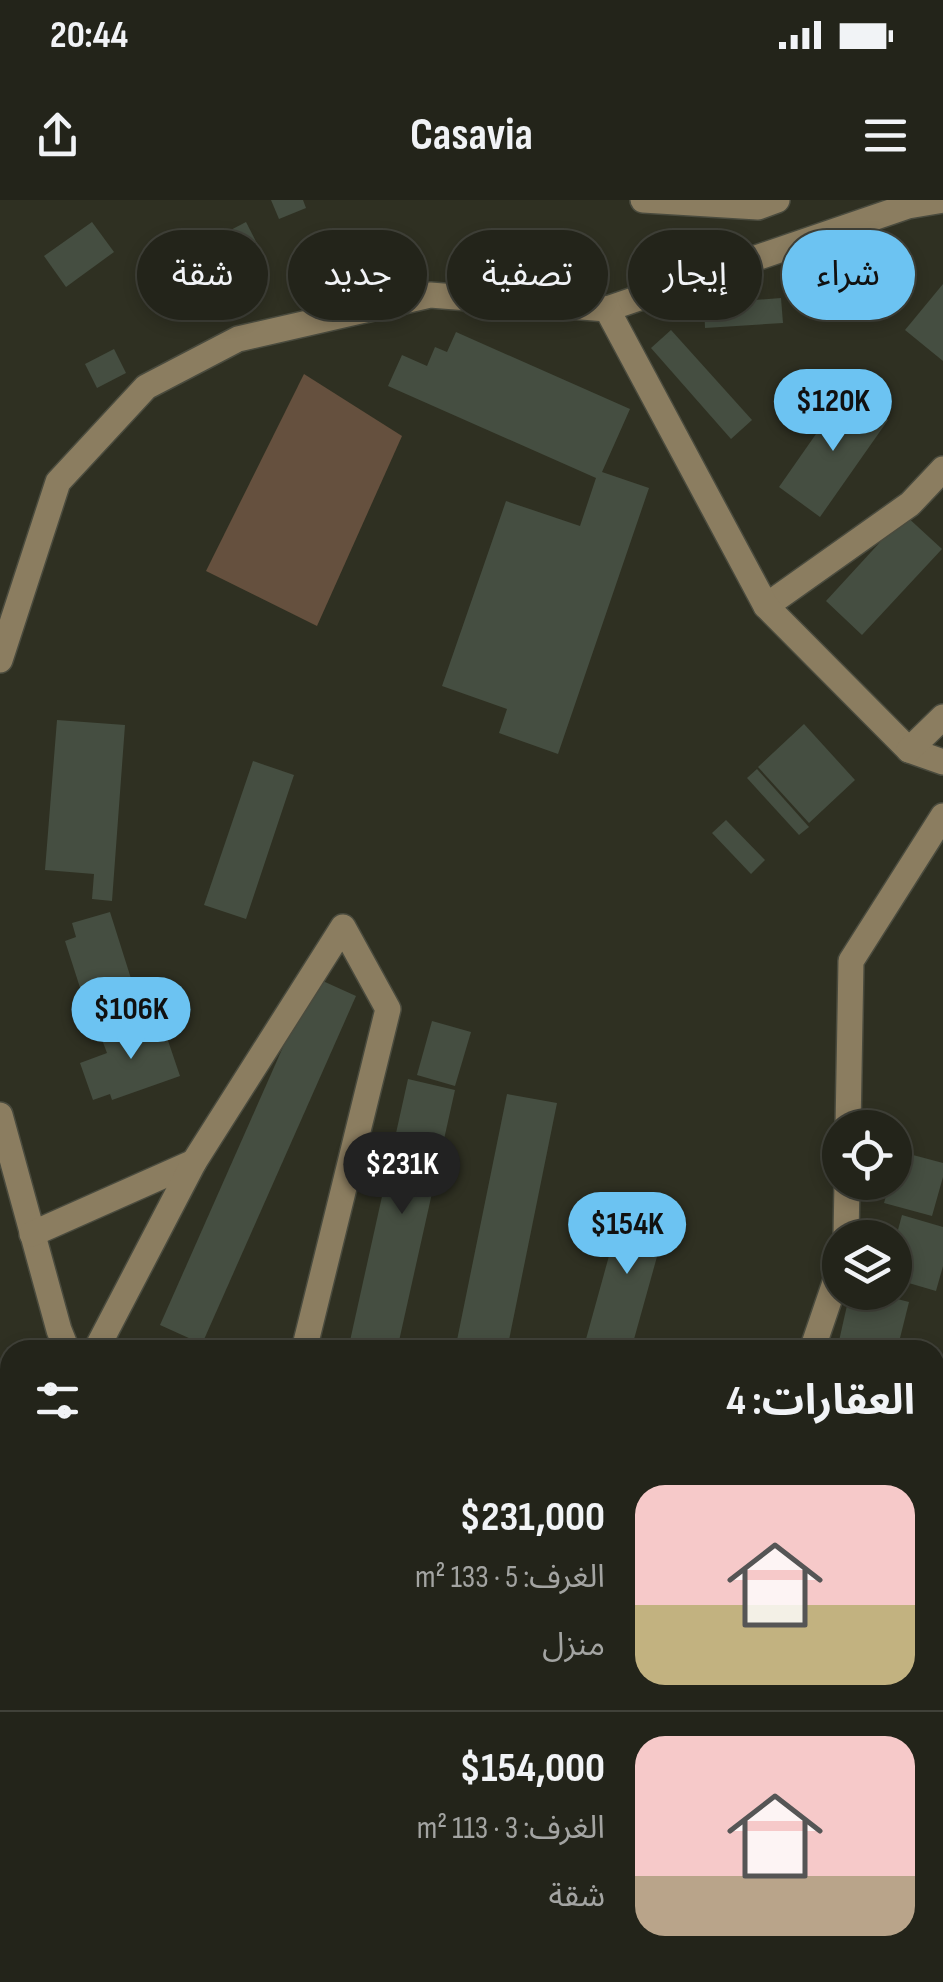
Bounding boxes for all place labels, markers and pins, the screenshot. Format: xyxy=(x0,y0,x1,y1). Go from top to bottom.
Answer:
pin: $120K xyxy=(763,369,903,454)
pin: $106K xyxy=(61,977,201,1062)
pin: $231K xyxy=(332,1132,472,1217)
pin: $154K xyxy=(557,1192,697,1277)

